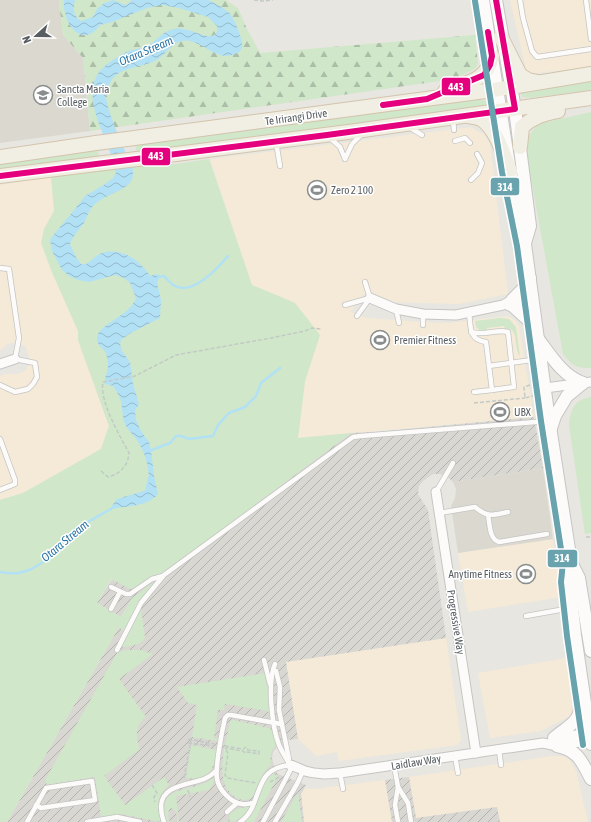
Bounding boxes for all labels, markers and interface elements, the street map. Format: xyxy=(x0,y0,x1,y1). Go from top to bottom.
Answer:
north arrow xyxy=(16,16,56,56)
water label: Otara Stream xyxy=(117,33,175,69)
text: N xyxy=(20,34,33,45)
line badge: 443 xyxy=(441,77,471,96)
text: 443 xyxy=(447,81,464,93)
place label: Sancta Maria College xyxy=(57,83,109,108)
school or university icon: Sancta Maria College xyxy=(32,84,54,106)
street label: Te Irirangi Drive xyxy=(264,107,328,127)
line badge: 443 xyxy=(141,147,171,166)
text: 443 xyxy=(147,150,164,162)
line badge: 314 xyxy=(490,177,520,196)
sports icon: Zero 2 100 xyxy=(306,179,328,201)
text: 314 xyxy=(497,181,513,193)
place label: Zero 2 100 xyxy=(331,184,373,196)
sports icon: Premier Fitness xyxy=(369,329,391,351)
place label: Premier Fitness xyxy=(394,334,456,346)
sports icon: UBX xyxy=(489,401,511,423)
place label: UBX xyxy=(514,406,531,418)
water label: Otara Stream xyxy=(39,517,92,565)
line badge: 314 xyxy=(547,549,578,568)
text: 314 xyxy=(554,552,570,564)
sports icon: Anytime Fitness xyxy=(515,563,537,585)
place label: Anytime Fitness xyxy=(448,568,512,580)
street label: Progressive Way xyxy=(445,589,467,656)
street label: Laidlaw Way xyxy=(390,752,442,772)

